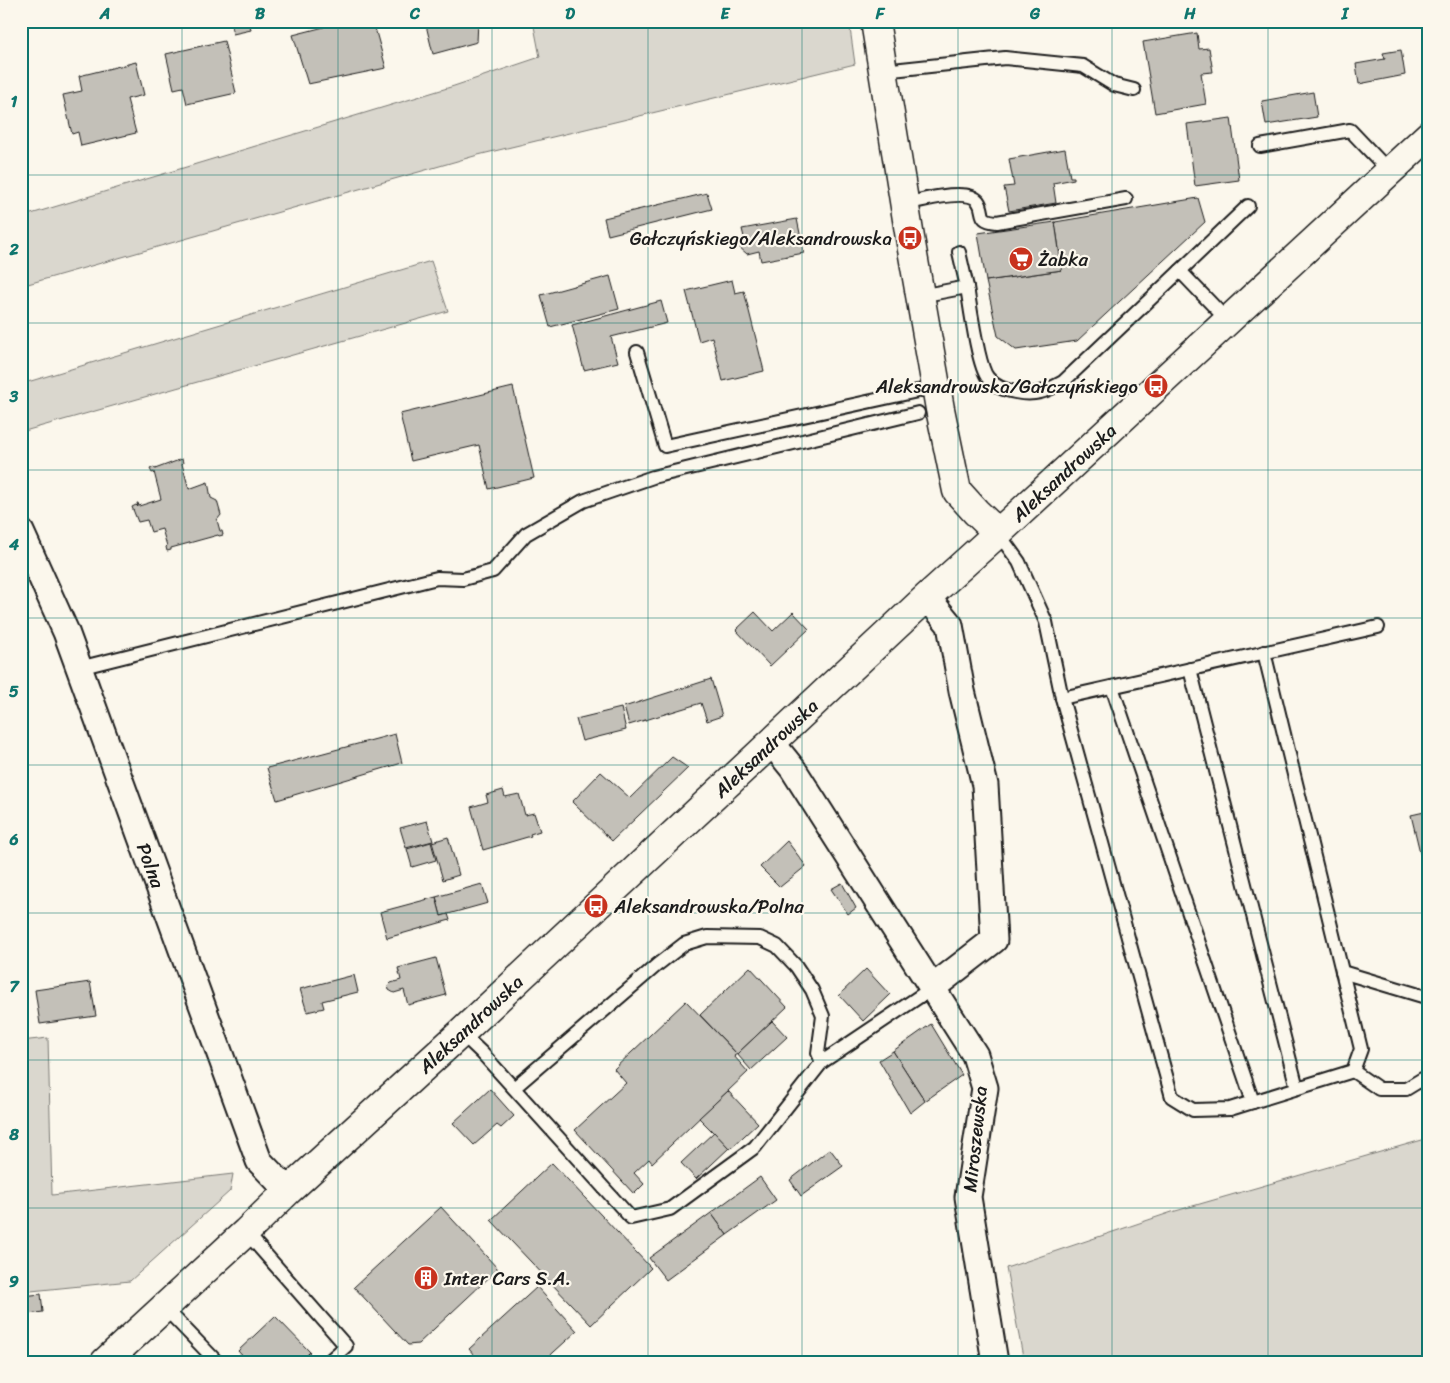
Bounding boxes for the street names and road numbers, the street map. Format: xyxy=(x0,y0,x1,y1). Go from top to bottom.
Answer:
street label: Aleksandrowska xyxy=(1003,414,1125,531)
street label: Aleksandrowska xyxy=(705,690,826,806)
street label: Polna xyxy=(128,838,175,893)
street label: Aleksandrowska xyxy=(409,966,531,1082)
street label: Miroszewska xyxy=(953,1084,997,1194)

